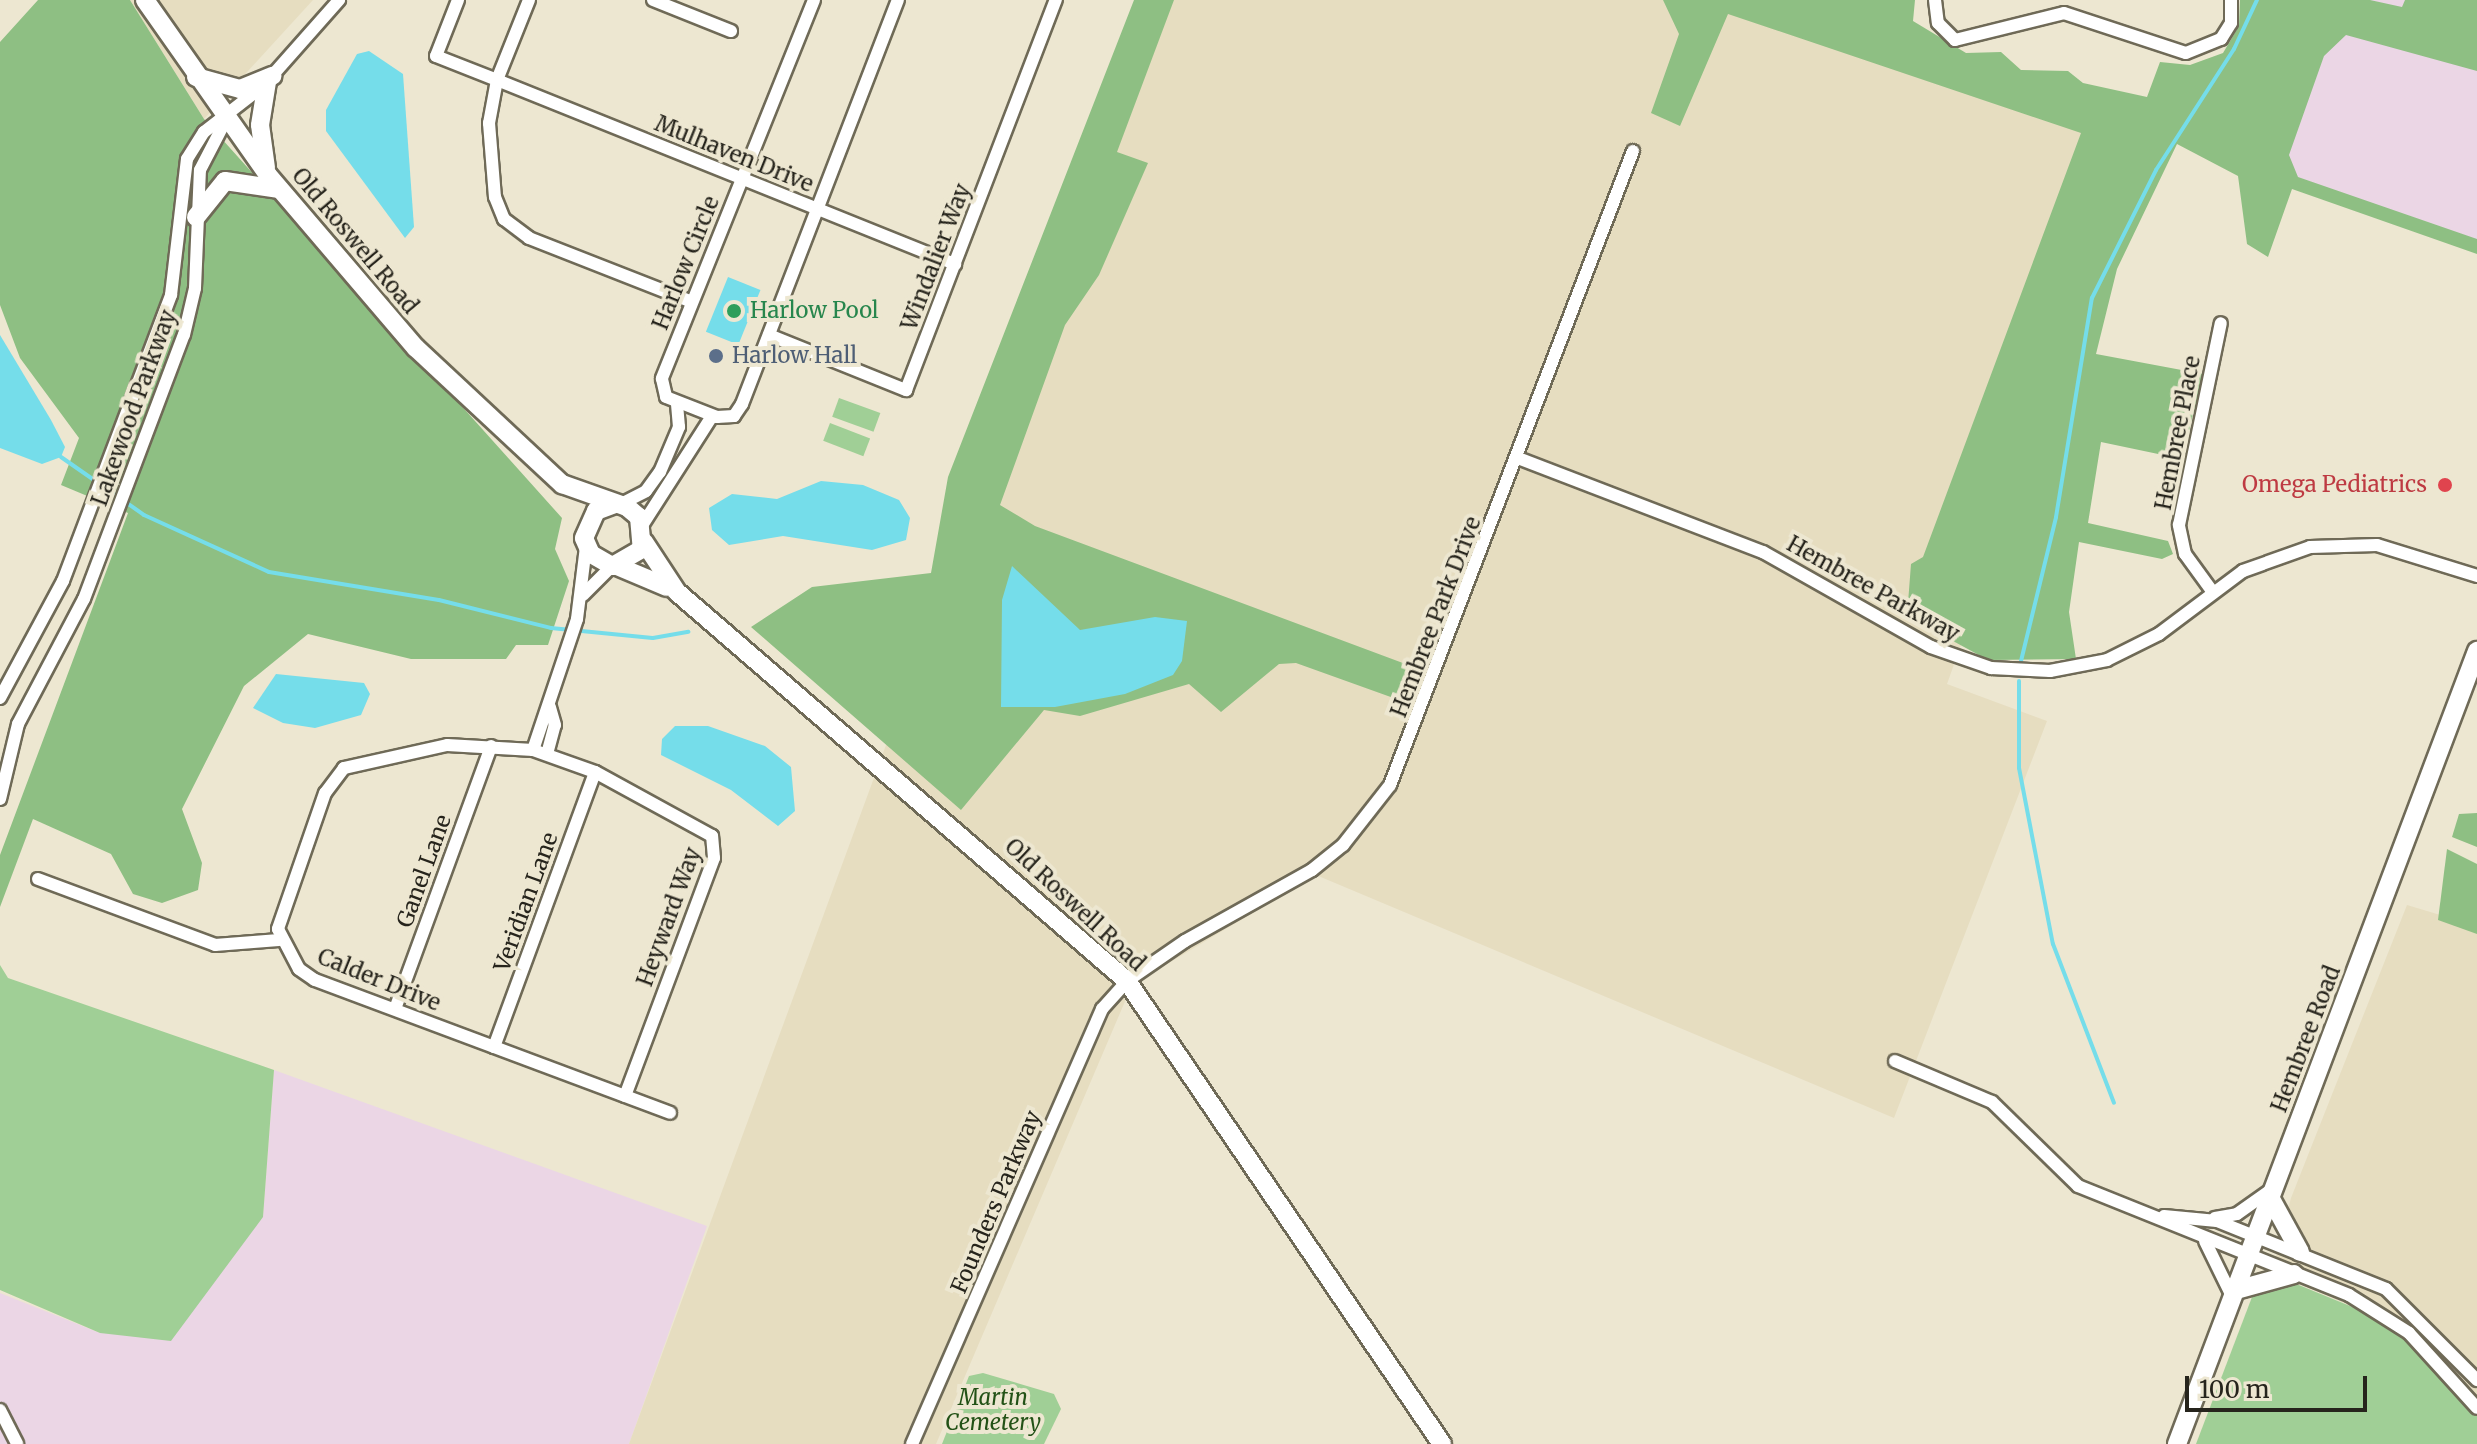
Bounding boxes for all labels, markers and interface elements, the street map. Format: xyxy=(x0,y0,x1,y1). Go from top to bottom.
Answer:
street label: Mulhaven Drive xyxy=(651,110,817,198)
street label: Old Roswell Road xyxy=(286,163,424,319)
street label: Windalier Way xyxy=(896,180,976,334)
street label: Harlow Circle xyxy=(647,192,725,334)
place label: Harlow Pool xyxy=(750,298,879,324)
marker: Harlow Pool xyxy=(725,302,743,320)
street label: Lakewood Parkway xyxy=(86,306,182,510)
place label: Harlow Hall xyxy=(732,343,857,369)
marker: Harlow Hall xyxy=(707,347,725,365)
street label: Hembree Place xyxy=(2150,354,2206,512)
place label: Omega Pediatrics xyxy=(2242,472,2427,498)
marker: Omega Pediatrics xyxy=(2434,474,2456,496)
street label: Hembree Park Drive xyxy=(1386,513,1486,721)
street label: Hembree Parkway xyxy=(1782,531,1964,647)
street label: Ganel Lane xyxy=(391,811,457,931)
street label: Veridian Lane xyxy=(489,829,563,975)
street label: Old Roswell Road xyxy=(1000,833,1150,977)
street label: Heyward Way xyxy=(632,844,706,990)
street label: Calder Drive xyxy=(314,943,444,1017)
street label: Hembree Road xyxy=(2266,962,2346,1116)
street label: Founders Parkway xyxy=(946,1107,1046,1297)
scale bar xyxy=(2189,1360,2371,1410)
text: 100 m xyxy=(2199,1374,2269,1405)
park label: Martin Cemetery xyxy=(945,1384,1041,1436)

